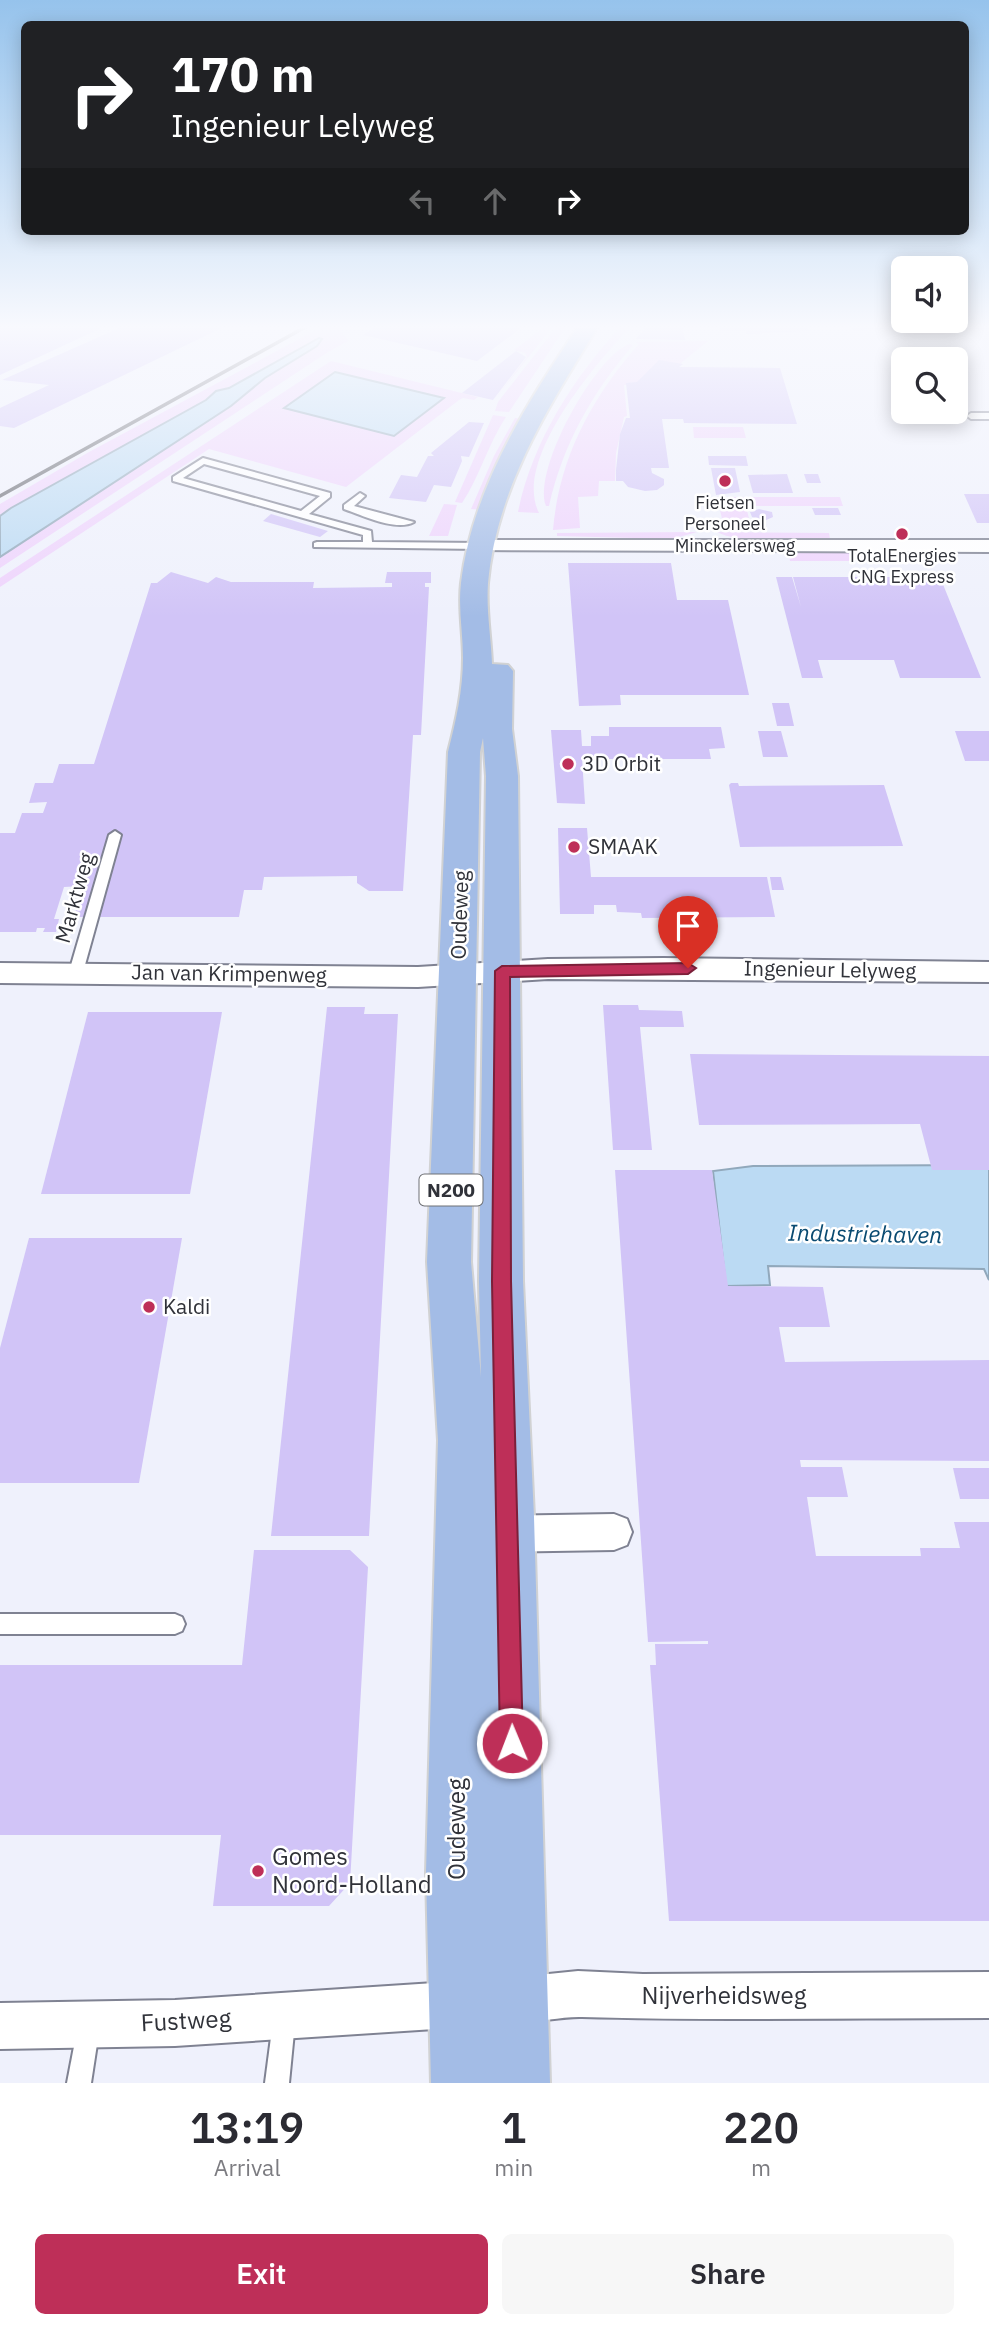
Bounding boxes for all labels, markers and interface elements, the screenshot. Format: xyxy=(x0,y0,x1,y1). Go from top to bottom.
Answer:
text: 170 m xyxy=(171,42,315,105)
icon: right xyxy=(56,49,147,140)
text: Ingenieur Lelyweg xyxy=(171,104,434,146)
icon: left xyxy=(403,182,441,220)
icon: ahead xyxy=(476,182,514,220)
icon: right xyxy=(549,182,587,220)
map controls xyxy=(891,256,968,424)
button: sound xyxy=(891,256,968,333)
button: search xyxy=(891,347,968,424)
marker: Fietsen Personeel xyxy=(717,473,733,489)
place label: Fietsen Personeel xyxy=(685,491,765,535)
marker: TotalEnergies CNG Express xyxy=(894,526,910,542)
street label: Minckelersweg xyxy=(675,534,796,557)
place label: TotalEnergies CNG Express xyxy=(847,544,957,588)
place label: 3D Orbit xyxy=(582,749,661,777)
marker: 3D Orbit xyxy=(560,756,576,772)
place label: SMAAK xyxy=(588,832,658,860)
marker: SMAAK xyxy=(566,839,582,855)
street label: Marktweg xyxy=(48,849,100,946)
street label: Oudeweg xyxy=(443,870,475,960)
pin xyxy=(658,896,718,968)
icon: arrive xyxy=(669,907,707,945)
street label: Ingenieur Lelyweg xyxy=(743,953,917,985)
street label: Jan van Krimpenweg xyxy=(131,957,327,989)
road number: N200 xyxy=(420,1174,482,1206)
water label: Industriehaven xyxy=(788,1217,942,1249)
place label: Kaldi xyxy=(163,1292,210,1320)
marker: Kaldi xyxy=(141,1299,157,1315)
position arrow xyxy=(475,1706,549,1780)
street label: Oudeweg xyxy=(440,1778,472,1880)
place label: Gomes Noord-Holland xyxy=(272,1840,432,1900)
marker: Gomes Noord-Holland xyxy=(250,1863,266,1879)
street label: Nijverheidsweg xyxy=(642,1979,807,2011)
street label: Fustweg xyxy=(140,2002,232,2038)
text: 13:19 xyxy=(190,2100,304,2155)
text: 1 xyxy=(501,2100,526,2155)
text: 220 xyxy=(723,2100,799,2155)
text: Arrival xyxy=(214,2152,281,2182)
text: min xyxy=(494,2152,533,2182)
text: m xyxy=(751,2152,771,2182)
button: Exit xyxy=(35,2234,488,2314)
button: Share xyxy=(502,2234,954,2314)

